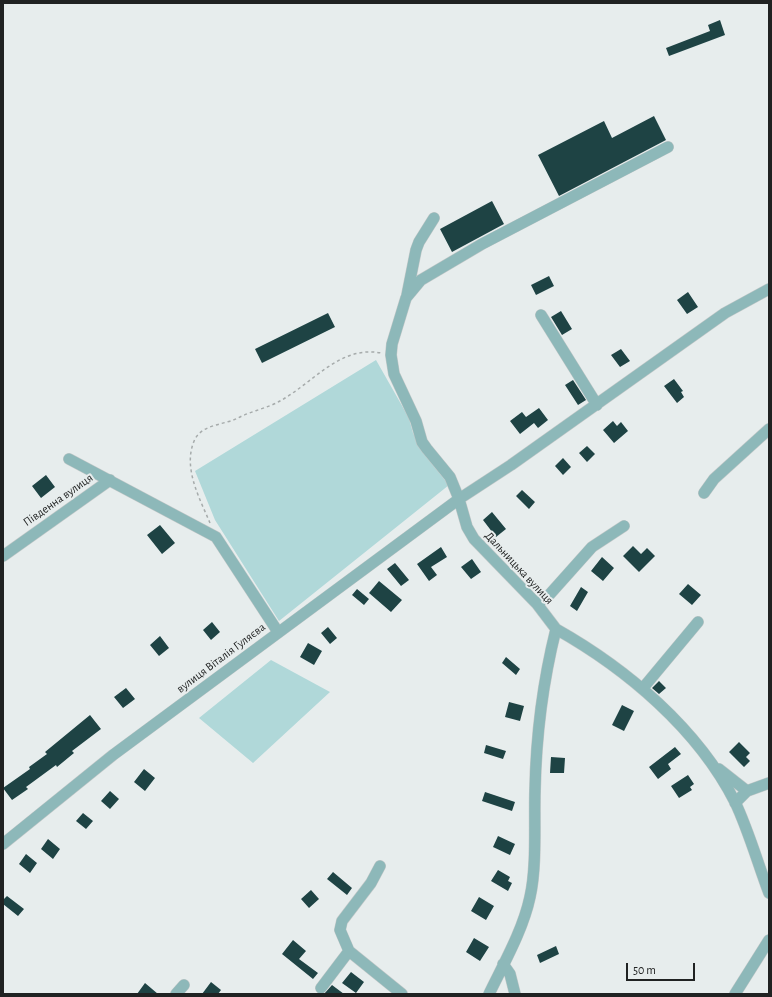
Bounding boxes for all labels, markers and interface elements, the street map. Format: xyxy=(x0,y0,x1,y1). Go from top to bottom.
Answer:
street label: Південна вулиця xyxy=(20,471,96,529)
street label: Дальницька вулиця xyxy=(482,529,556,607)
street label: вулиця Віталія Гуляєва xyxy=(174,620,268,696)
scale bar xyxy=(628,955,697,981)
text: 50 m xyxy=(633,964,656,976)

